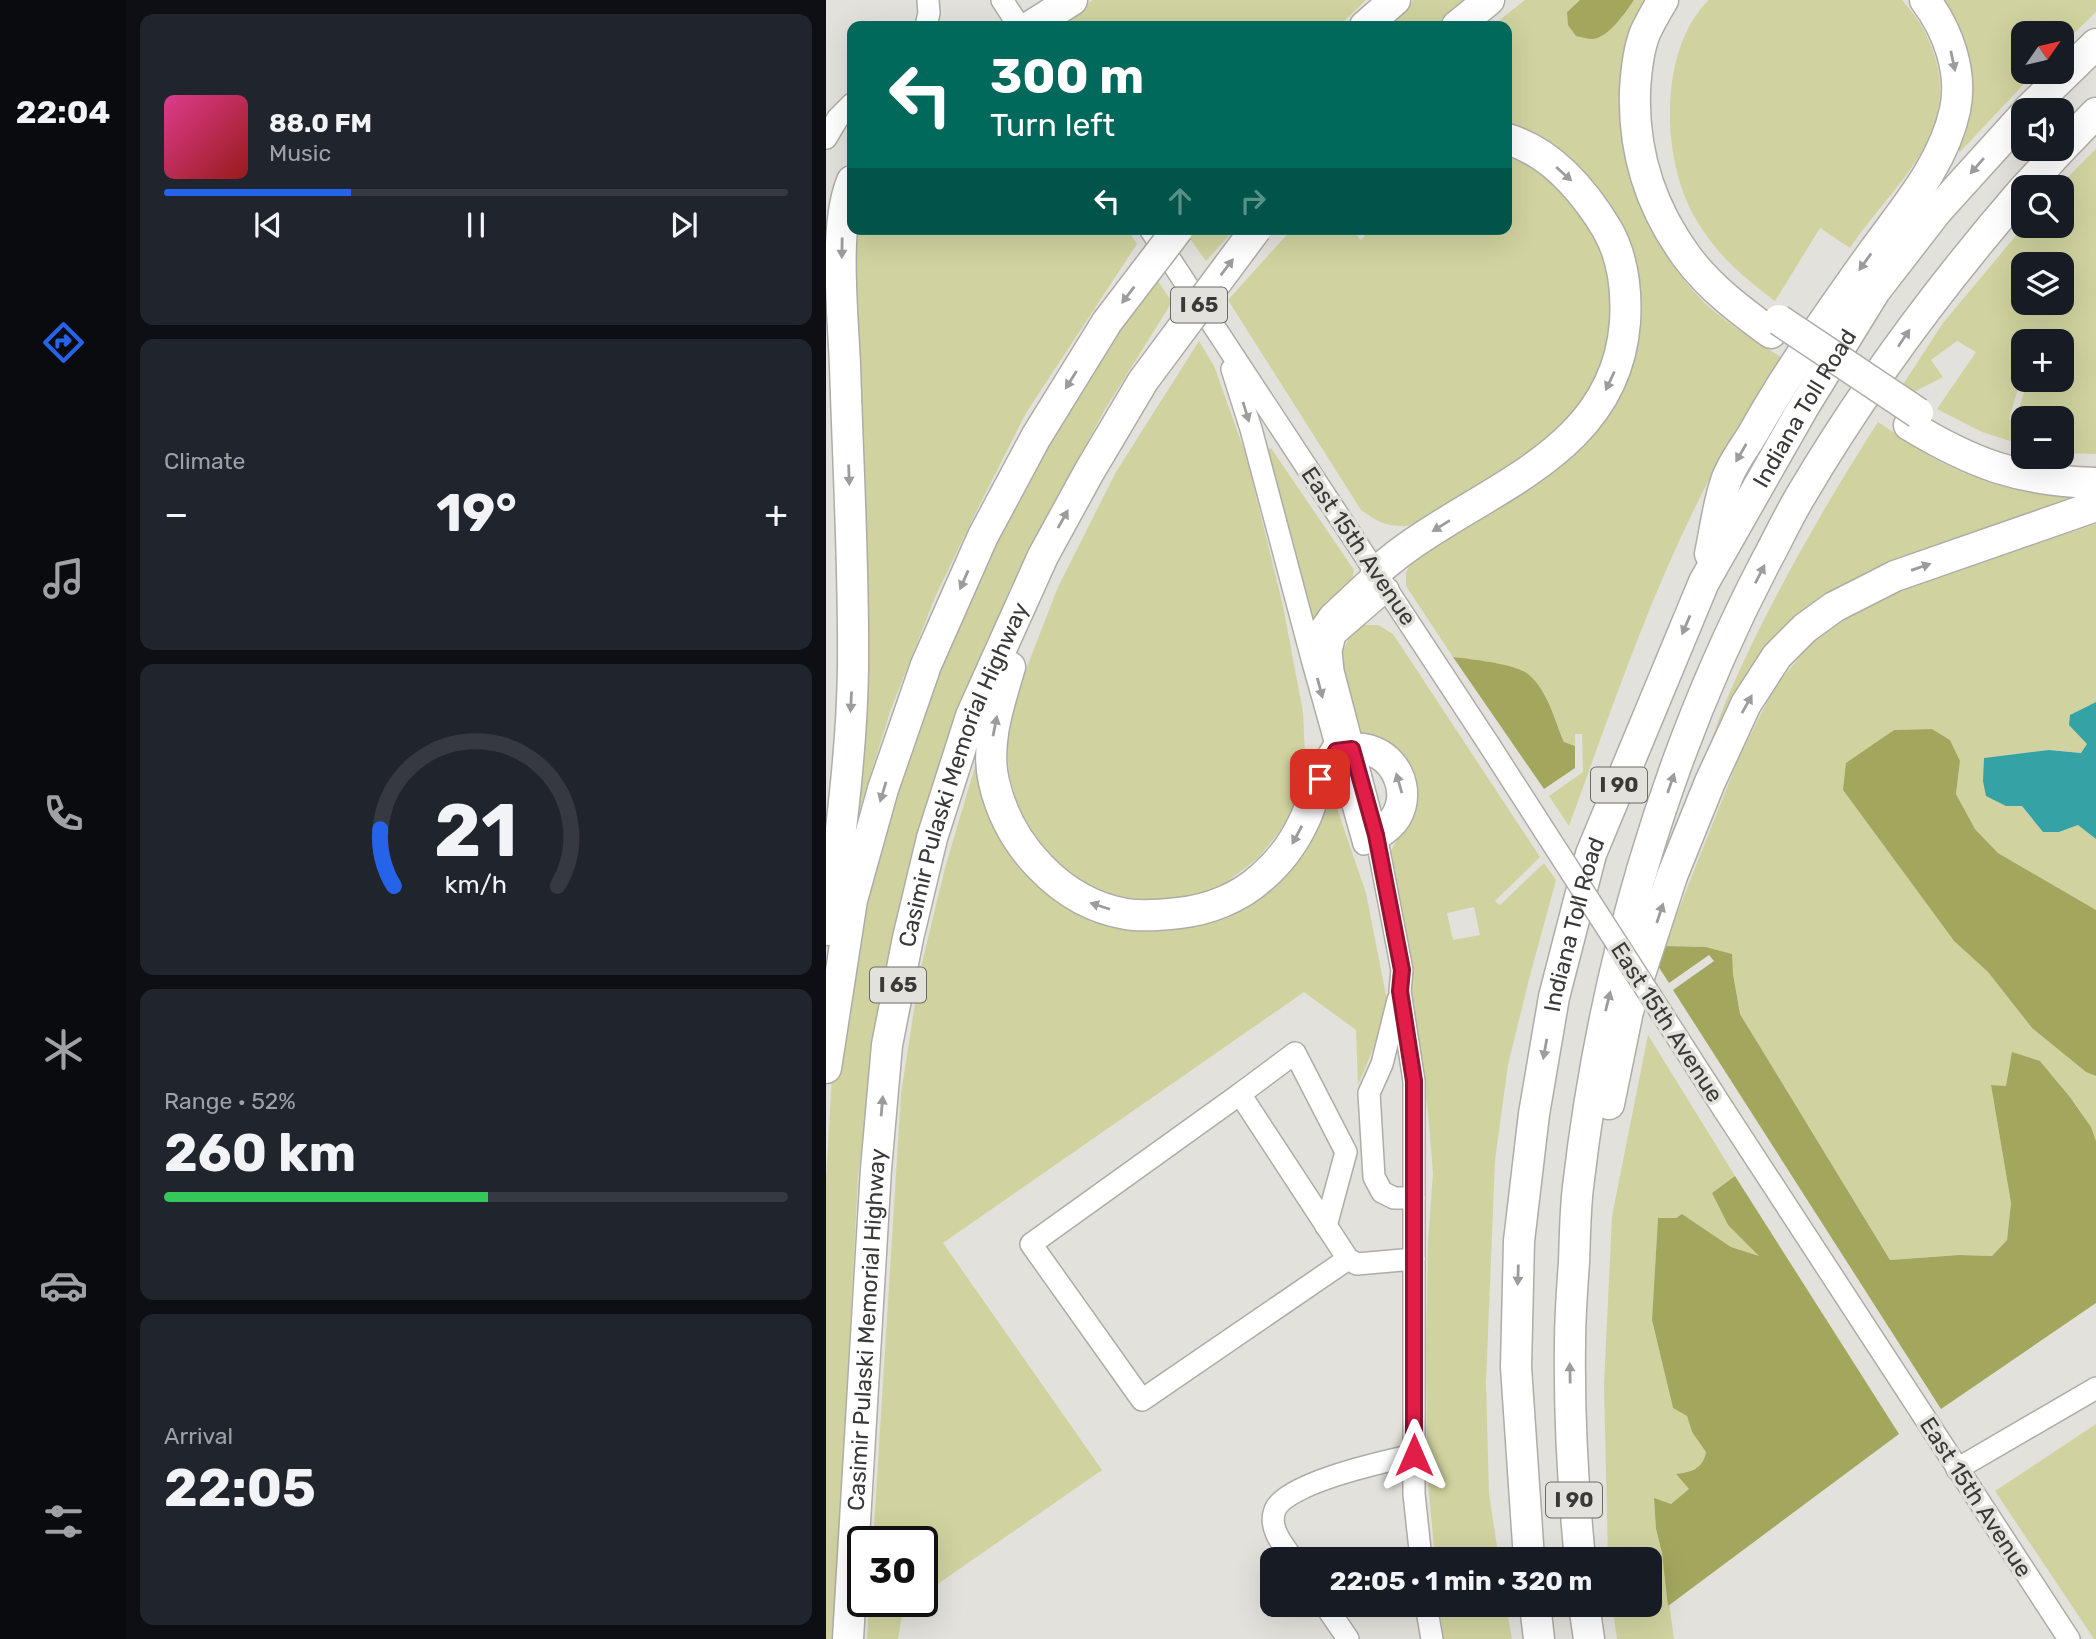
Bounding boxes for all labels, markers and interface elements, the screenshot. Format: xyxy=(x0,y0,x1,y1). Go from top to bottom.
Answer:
north arrow xyxy=(2011,21,2074,84)
map controls xyxy=(2011,21,2074,469)
text: 300 m xyxy=(990,47,1144,105)
icon: left xyxy=(875,49,966,140)
one-way arrow xyxy=(1948,50,1959,72)
text: 22:04 xyxy=(16,93,110,131)
button: sound xyxy=(2011,98,2074,161)
text: Turn left xyxy=(990,106,1115,144)
text: 88.0 FM xyxy=(269,108,372,139)
text: Music xyxy=(269,139,331,167)
one-way arrow xyxy=(1969,157,1985,175)
one-way arrow xyxy=(1555,166,1573,182)
button: search xyxy=(2011,175,2074,238)
icon: left xyxy=(1088,182,1126,220)
icon: ahead xyxy=(1161,182,1199,220)
icon: right xyxy=(1234,182,1272,220)
icon: previous xyxy=(249,206,287,244)
icon: pause xyxy=(457,206,495,244)
icon: next xyxy=(665,206,703,244)
one-way arrow xyxy=(836,237,848,259)
button: layers xyxy=(2011,252,2074,315)
one-way arrow xyxy=(1859,253,1873,271)
one-way arrow xyxy=(1220,258,1234,276)
one-way arrow xyxy=(1121,286,1135,304)
road number: I 65 xyxy=(1171,288,1227,322)
icon: directions xyxy=(39,318,88,367)
street label: Indiana Toll Road xyxy=(1747,324,1862,493)
one-way arrow xyxy=(1897,329,1911,347)
button: + xyxy=(2011,329,2074,392)
one-way arrow xyxy=(1065,370,1078,390)
one-way arrow xyxy=(1605,371,1616,391)
one-way arrow xyxy=(1241,402,1251,423)
button: − xyxy=(2011,406,2074,469)
one-way arrow xyxy=(1736,443,1748,463)
text: Climate xyxy=(164,447,245,475)
street label: East 15th Avenue xyxy=(1296,461,1422,631)
one-way arrow xyxy=(843,464,854,486)
text: 19° xyxy=(436,482,517,544)
text: − xyxy=(164,491,189,537)
text: + xyxy=(764,491,788,537)
one-way arrow xyxy=(1058,509,1069,529)
one-way arrow xyxy=(1431,520,1450,533)
icon: music xyxy=(39,554,88,603)
one-way arrow xyxy=(1910,561,1931,572)
one-way arrow xyxy=(1754,564,1765,584)
one-way arrow xyxy=(958,570,970,590)
street label: Casimir Pulaski Memorial Highway xyxy=(893,598,1034,949)
one-way arrow xyxy=(1680,615,1691,636)
one-way arrow xyxy=(1315,678,1325,699)
one-way arrow xyxy=(845,692,856,714)
one-way arrow xyxy=(1741,694,1753,713)
one-way arrow xyxy=(989,715,1000,737)
pin xyxy=(1290,749,1350,809)
icon: arrive xyxy=(1301,760,1339,798)
road number: I 90 xyxy=(1591,768,1647,802)
one-way arrow xyxy=(1394,772,1404,793)
one-way arrow xyxy=(1666,772,1677,793)
one-way arrow xyxy=(877,782,887,803)
text: 21 xyxy=(434,788,518,874)
icon: phone xyxy=(39,789,88,838)
one-way arrow xyxy=(1291,825,1303,844)
street label: Indiana Toll Road xyxy=(1538,833,1610,1014)
text: km/h xyxy=(445,869,507,898)
one-way arrow xyxy=(1090,900,1111,910)
one-way arrow xyxy=(1655,903,1665,924)
street label: East 15th Avenue xyxy=(1605,937,1729,1107)
road number: I 65 xyxy=(870,968,926,1002)
one-way arrow xyxy=(1603,990,1614,1012)
icon: climate xyxy=(39,1025,88,1074)
one-way arrow xyxy=(1540,1038,1551,1060)
text: Range · 52% xyxy=(164,1087,296,1115)
one-way arrow xyxy=(877,1095,888,1117)
text: 260 km xyxy=(164,1122,356,1184)
street label: Casimir Pulaski Memorial Highway xyxy=(842,1147,892,1512)
icon: car xyxy=(39,1261,88,1310)
one-way arrow xyxy=(1513,1264,1524,1286)
one-way arrow xyxy=(1565,1361,1576,1383)
street label: East 15th Avenue xyxy=(1914,1412,2038,1582)
position arrow xyxy=(1377,1418,1451,1492)
text: Arrival xyxy=(164,1422,233,1450)
text: 22:05 xyxy=(164,1457,316,1519)
road number: I 90 xyxy=(1546,1482,1602,1518)
icon: filters xyxy=(39,1497,88,1546)
speed limit sign: 30 xyxy=(847,1526,938,1617)
text: 22:05 · 1 min · 320 m xyxy=(1330,1566,1592,1597)

